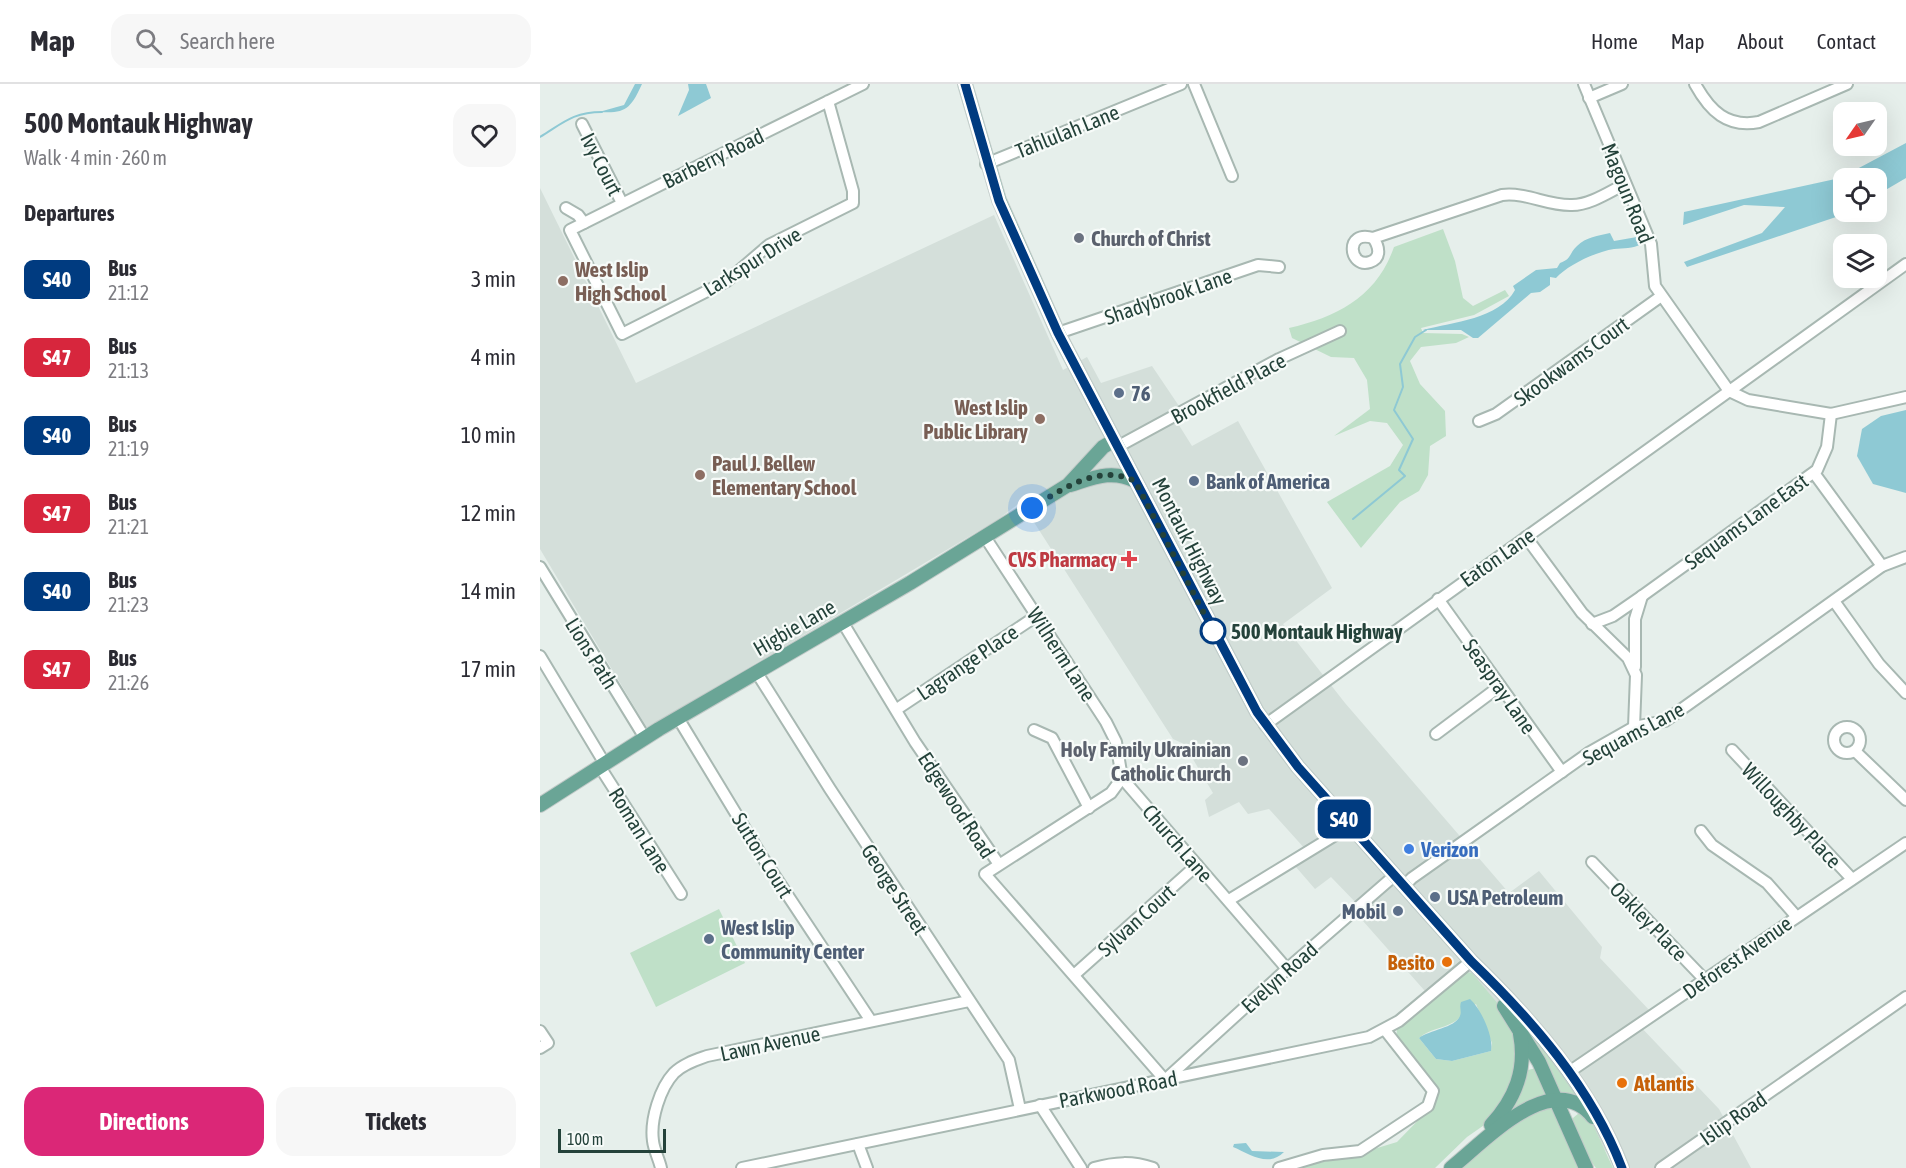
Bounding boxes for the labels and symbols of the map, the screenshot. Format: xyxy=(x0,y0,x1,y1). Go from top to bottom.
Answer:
street label: Tahlulah Lane xyxy=(1012,99,1122,163)
north arrow xyxy=(1833,102,1887,156)
street label: Barberry Road xyxy=(659,123,767,193)
street label: Ivy Court xyxy=(576,129,628,199)
street label: Magoun Road xyxy=(1597,140,1659,246)
street label: Larkspur Drive xyxy=(699,221,805,301)
place label: Church of Christ xyxy=(1091,226,1210,250)
marker: Church of Christ xyxy=(1072,231,1086,245)
place label: West Islip High School xyxy=(574,257,667,305)
street label: Shadybrook Lane xyxy=(1101,263,1235,329)
marker: West Islip High School xyxy=(556,274,570,288)
street label: Skookwams Court xyxy=(1509,311,1633,411)
street label: Brookfield Place xyxy=(1167,348,1289,428)
place label: 76 xyxy=(1131,381,1151,405)
marker: 76 xyxy=(1112,386,1126,400)
place label: West Islip Public Library xyxy=(923,395,1028,443)
marker: West Islip Public Library xyxy=(1033,412,1047,426)
place label: Paul J. Bellew Elementary School xyxy=(712,451,857,499)
marker: Paul J. Bellew Elementary School xyxy=(693,468,707,482)
street label: Sequams Lane East xyxy=(1680,468,1812,574)
place label: Bank of America xyxy=(1206,469,1330,493)
street label: Montauk Highway xyxy=(1148,474,1232,609)
marker: Bank of America xyxy=(1187,474,1201,488)
your location xyxy=(1017,493,1047,523)
street label: Eaton Lane xyxy=(1455,523,1539,591)
place label: CVS Pharmacy xyxy=(1008,547,1117,571)
marker: CVS Pharmacy xyxy=(1122,552,1136,566)
street label: Higbie Lane xyxy=(749,594,839,660)
street label: Wilherm Lane xyxy=(1023,603,1101,705)
street label: Lions Path xyxy=(561,613,623,693)
marker: 500 Montauk Highway xyxy=(1200,618,1226,644)
street label: Lagrange Place xyxy=(912,619,1022,705)
place label: 500 Montauk Highway xyxy=(1231,619,1403,643)
street label: Seaspray Lane xyxy=(1459,634,1541,738)
street label: Sequams Lane xyxy=(1578,696,1688,770)
place label: Holy Family Ukrainian Catholic Church xyxy=(1060,737,1231,785)
street label: Edgewood Road xyxy=(914,747,1000,863)
marker: Holy Family Ukrainian Catholic Church xyxy=(1236,754,1250,768)
street label: Willoughby Place xyxy=(1737,758,1847,872)
street label: Roman Lane xyxy=(604,783,676,877)
street label: Church Lane xyxy=(1138,799,1218,887)
line badge: S40 xyxy=(1310,800,1378,838)
street label: Sutton Court xyxy=(728,808,798,902)
place label: Verizon xyxy=(1420,837,1479,861)
street label: George Street xyxy=(857,839,933,939)
marker: Verizon xyxy=(1402,842,1416,856)
street label: Oakley Place xyxy=(1605,877,1693,965)
street label: Sylvan Court xyxy=(1093,879,1179,961)
place label: USA Petroleum xyxy=(1447,885,1563,909)
marker: USA Petroleum xyxy=(1428,890,1442,904)
place label: Mobil xyxy=(1342,899,1386,923)
marker: Mobil xyxy=(1391,904,1405,918)
street label: Deforest Avenue xyxy=(1678,911,1796,1003)
place label: West Islip Community Center xyxy=(720,915,865,963)
marker: West Islip Community Center xyxy=(702,932,716,946)
street label: Evelyn Road xyxy=(1236,937,1322,1017)
place label: Besito xyxy=(1388,950,1435,974)
marker: Besito xyxy=(1440,955,1454,969)
street label: Lawn Avenue xyxy=(718,1021,822,1065)
street label: Parkwood Road xyxy=(1057,1066,1179,1112)
place label: Atlantis xyxy=(1633,1071,1695,1095)
marker: Atlantis xyxy=(1615,1076,1629,1090)
street label: Islip Road xyxy=(1695,1086,1771,1150)
scale bar xyxy=(558,1126,666,1154)

